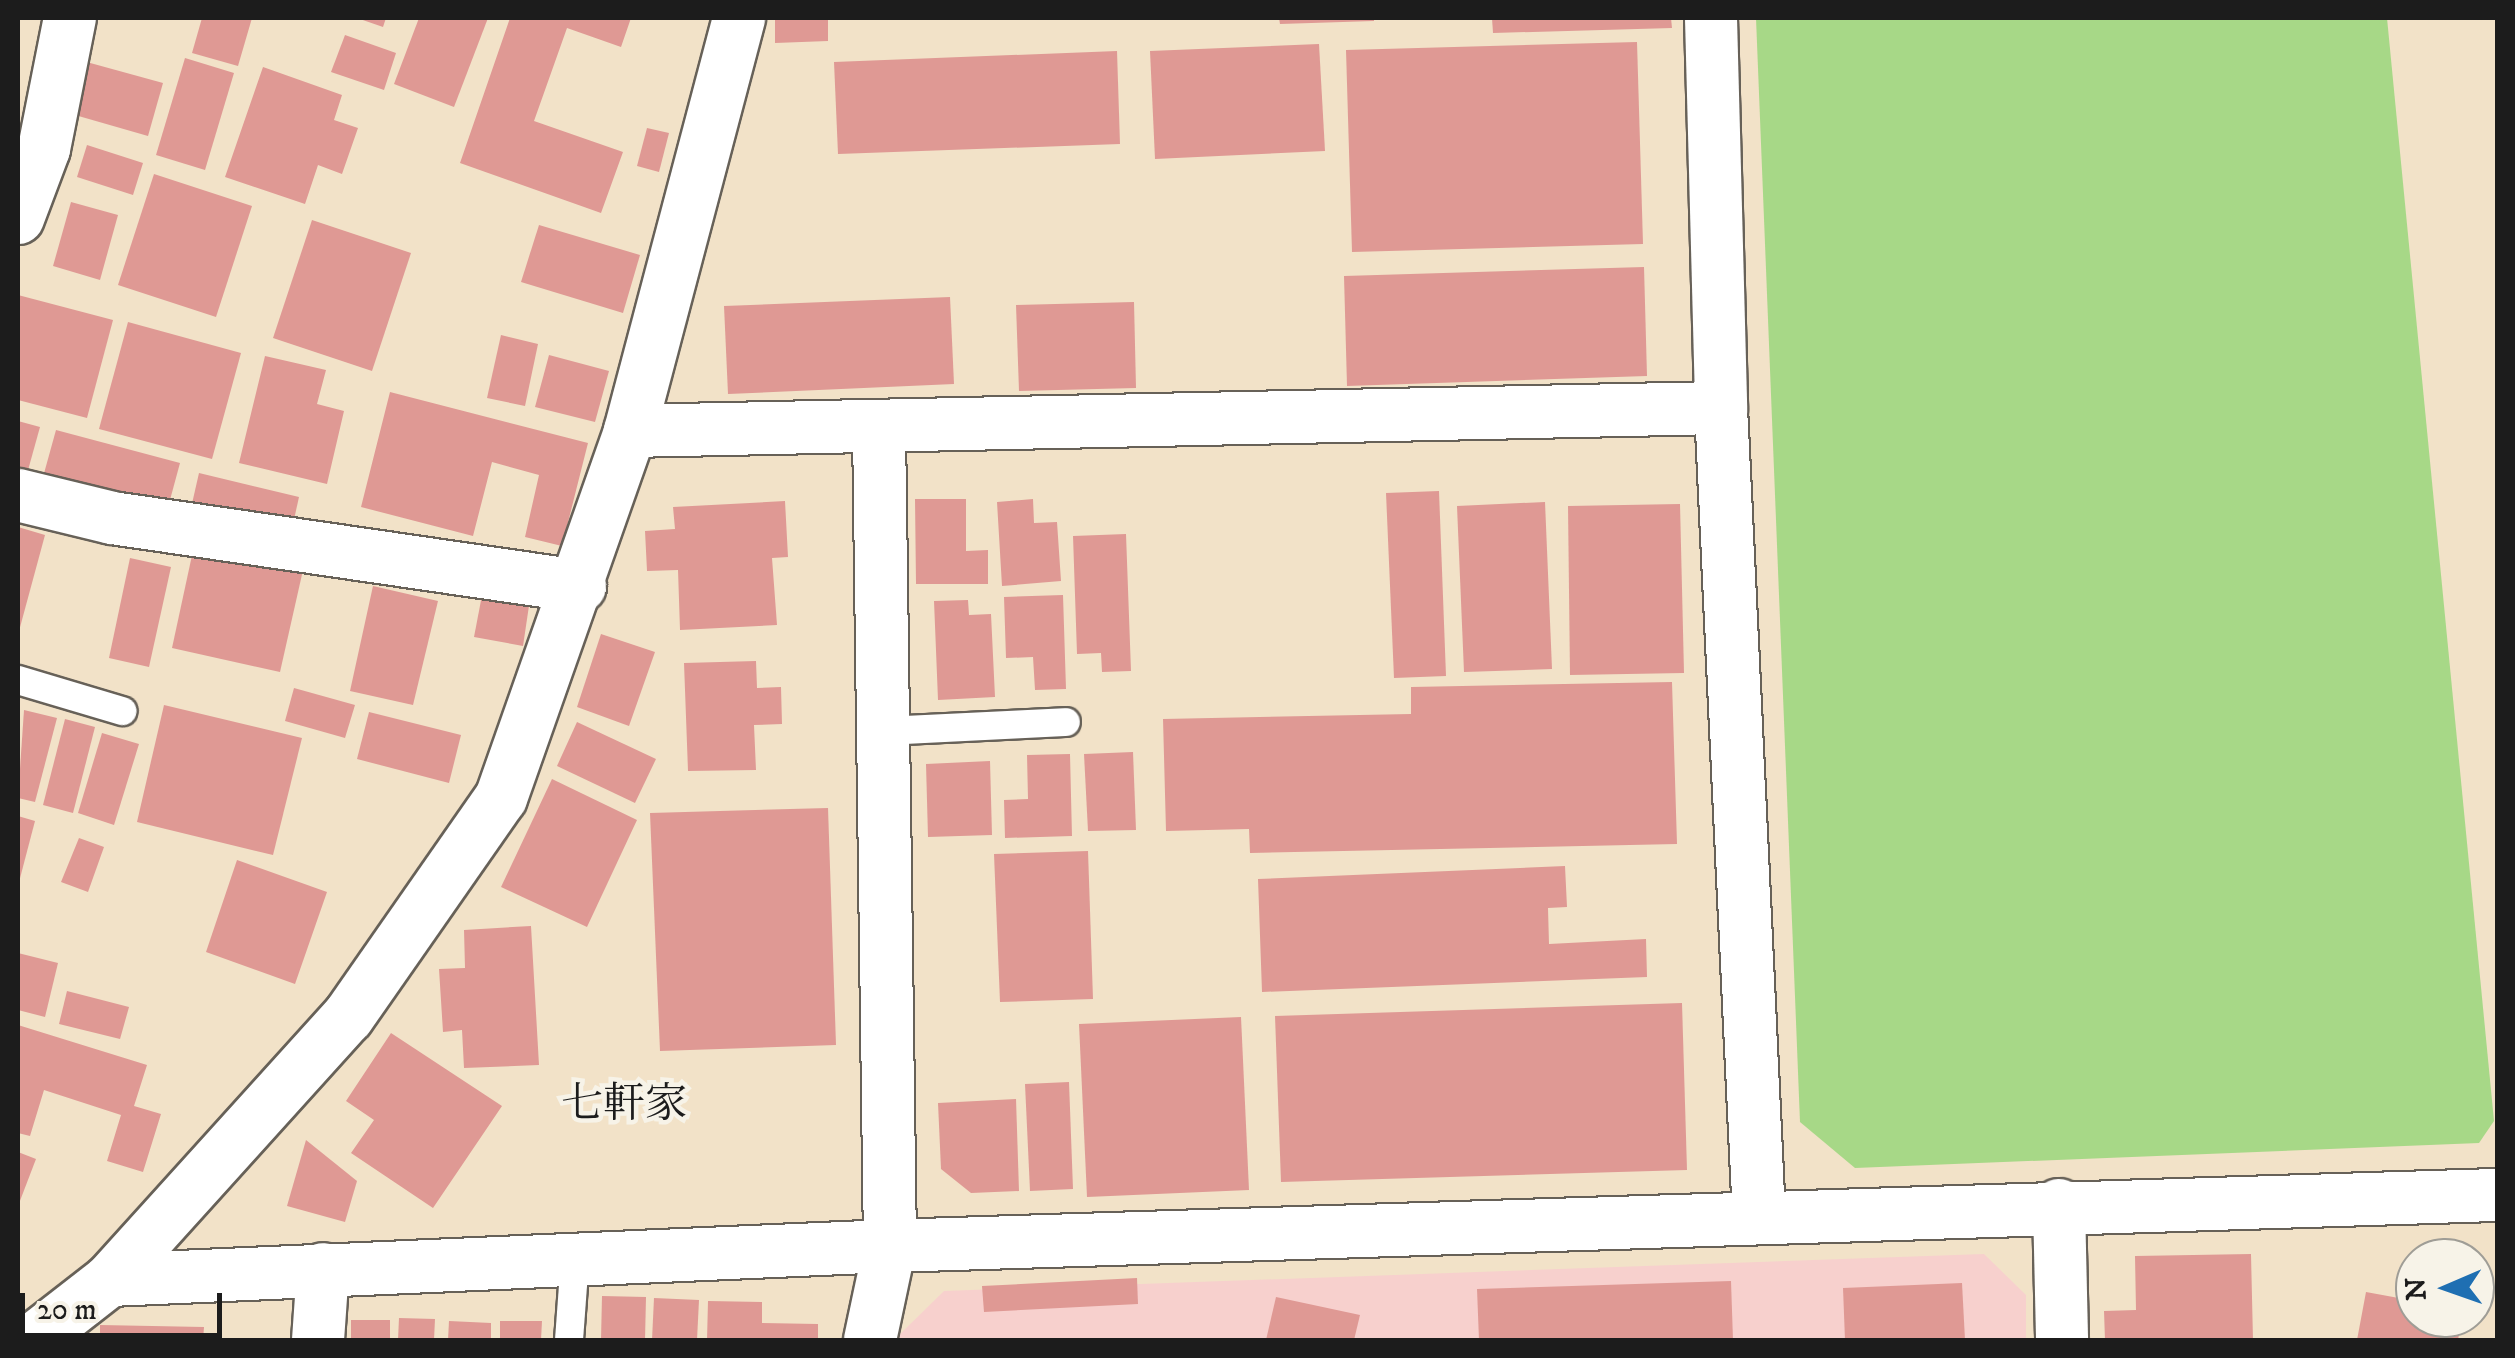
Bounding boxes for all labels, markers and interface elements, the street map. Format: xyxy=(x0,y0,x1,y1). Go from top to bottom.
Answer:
district label: 七軒家 xyxy=(561,1080,687,1130)
north arrow xyxy=(2395,1238,2495,1338)
scale bar xyxy=(25,1273,228,1335)
text: N xyxy=(2399,1277,2434,1301)
text: 20 m xyxy=(37,1292,97,1329)

